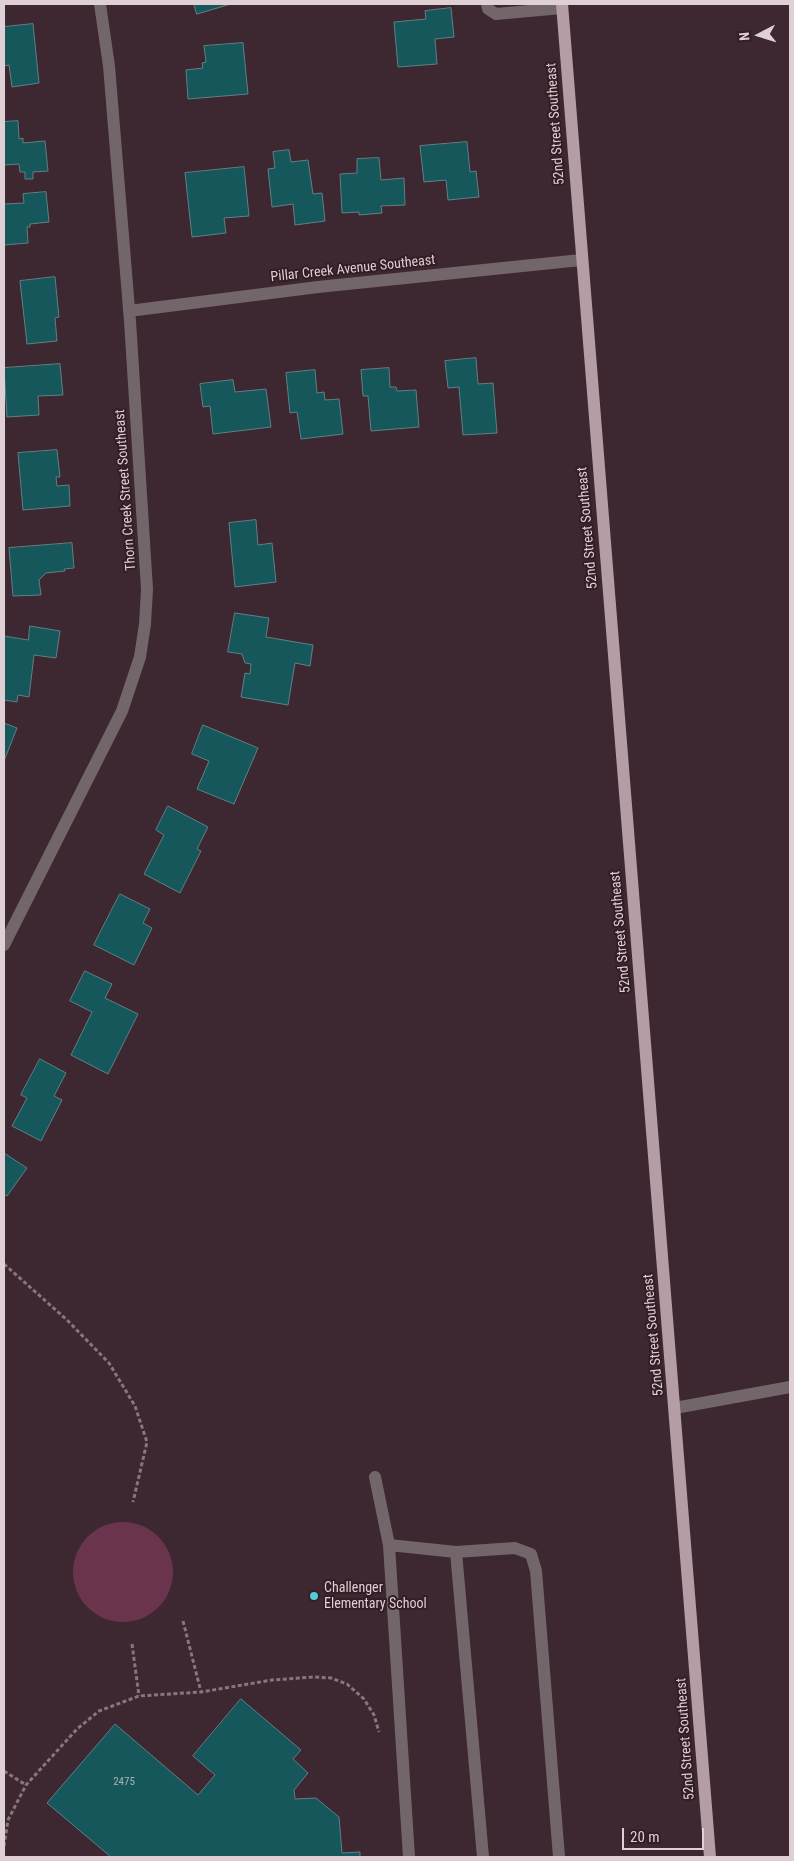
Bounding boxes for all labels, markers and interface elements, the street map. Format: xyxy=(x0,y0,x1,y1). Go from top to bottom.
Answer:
north arrow xyxy=(734,10,784,60)
text: N xyxy=(736,31,752,41)
street label: 52nd Street Southeast xyxy=(543,62,569,186)
street label: Pillar Creek Avenue Southeast xyxy=(270,252,436,286)
street label: Thorn Creek Street Southeast xyxy=(112,409,140,571)
street label: 52nd Street Southeast xyxy=(574,466,602,590)
street label: 52nd Street Southeast xyxy=(607,870,635,994)
street label: 52nd Street Southeast xyxy=(640,1273,668,1397)
place label: Challenger Elementary School xyxy=(324,1580,427,1612)
marker: Challenger Elementary School xyxy=(308,1590,320,1602)
street label: 52nd Street Southeast xyxy=(673,1677,699,1801)
house number: 2475 xyxy=(113,1775,135,1789)
scale bar xyxy=(624,1818,706,1850)
text: 20 m xyxy=(630,1828,660,1846)

